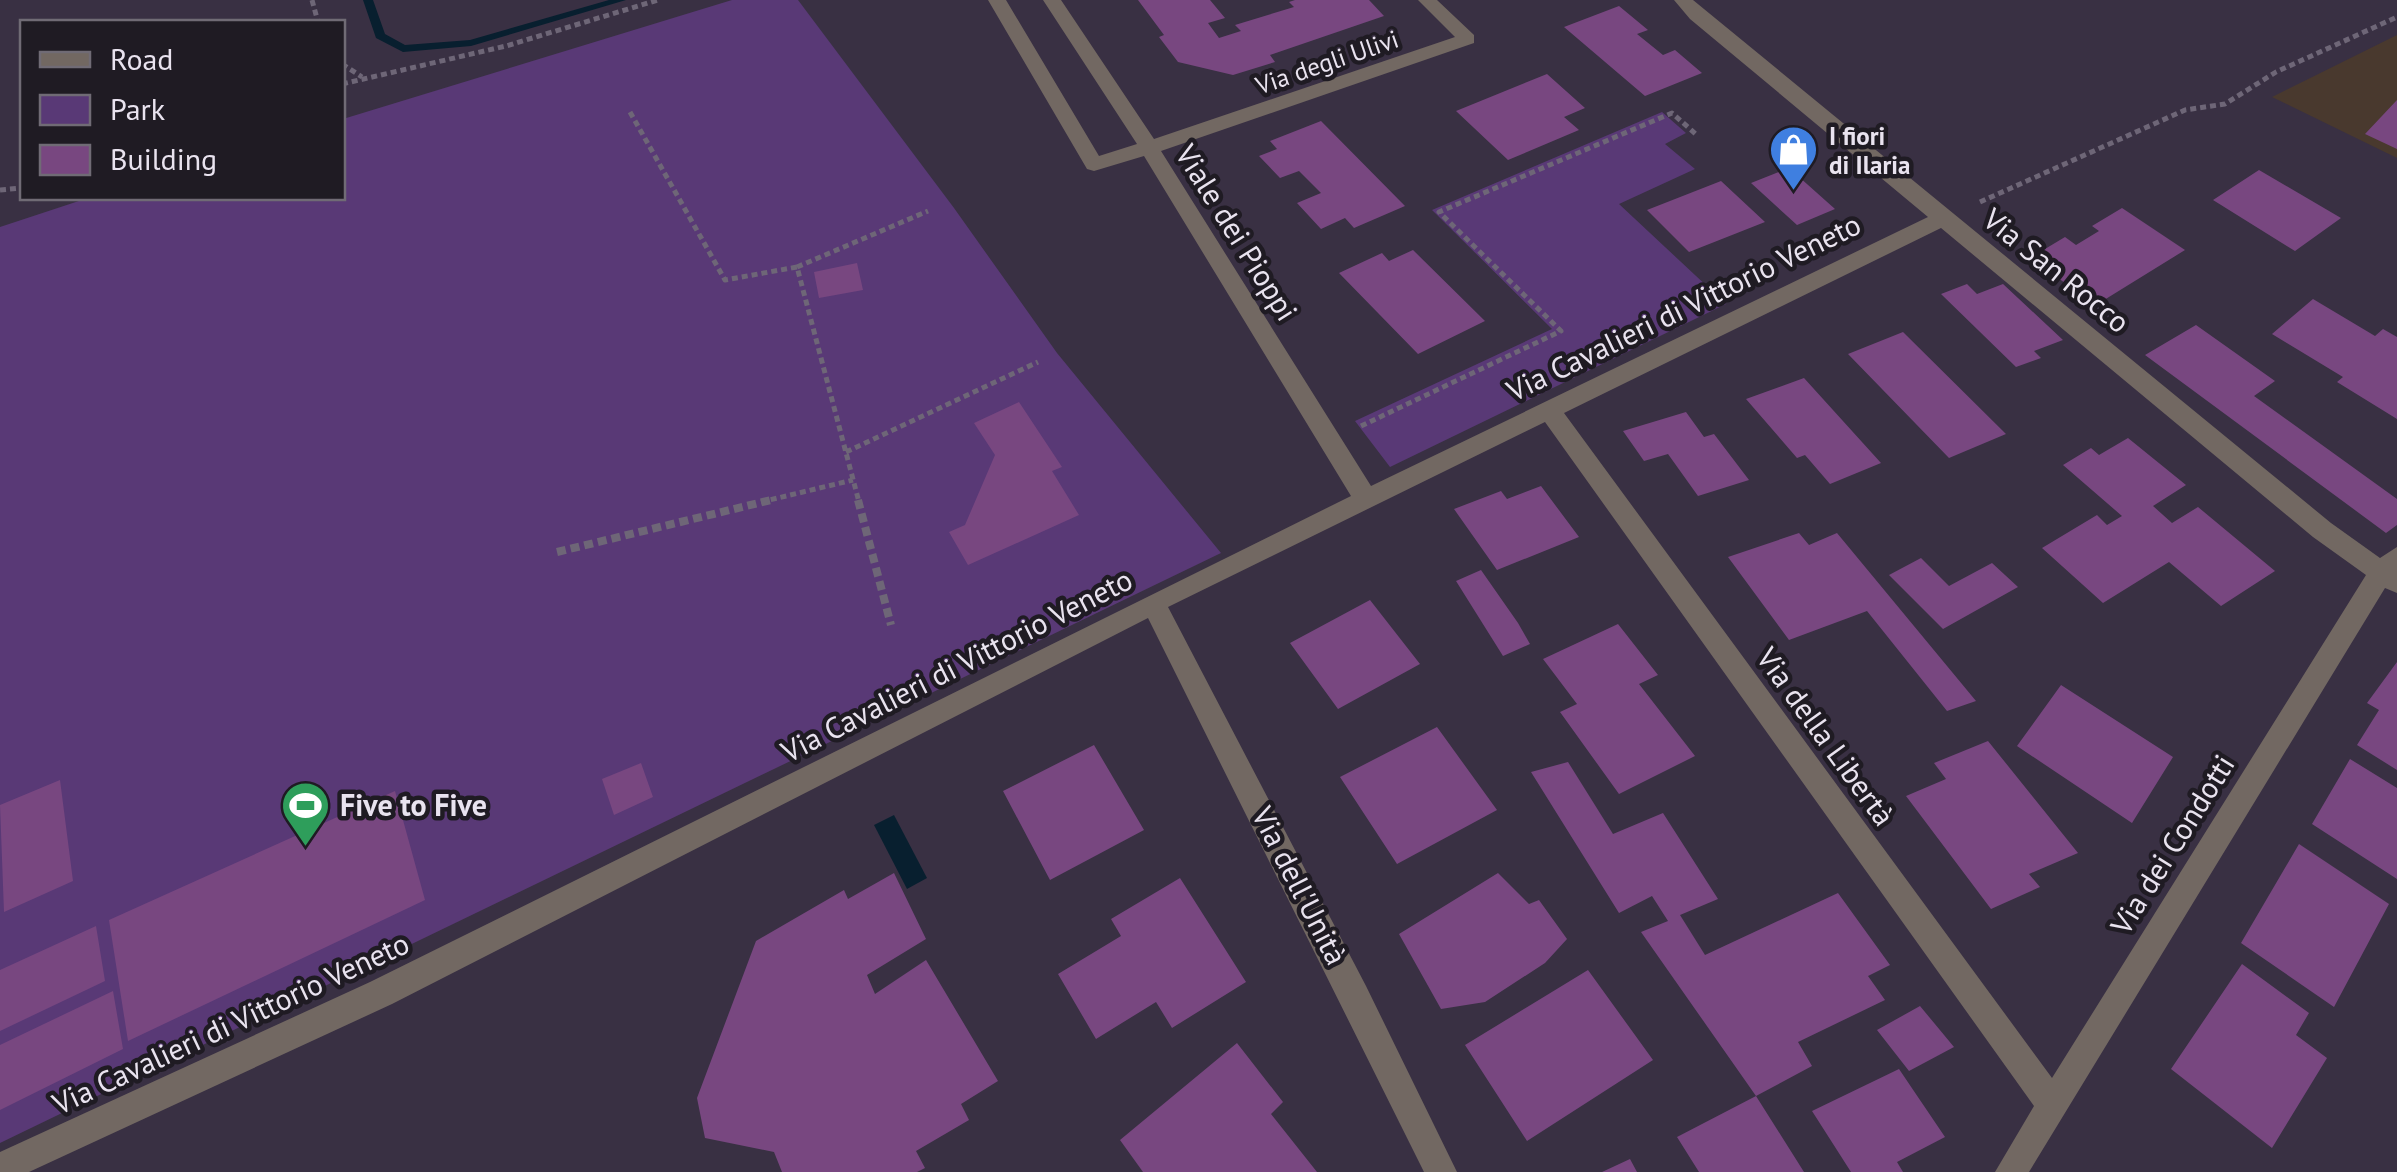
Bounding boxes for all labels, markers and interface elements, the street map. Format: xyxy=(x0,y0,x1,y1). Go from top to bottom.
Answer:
legend xyxy=(20,20,345,200)
street label: Via degli Ulivi xyxy=(1250,23,1403,102)
text: Road xyxy=(110,39,174,78)
text: Park xyxy=(110,89,166,128)
place label: I fiori di Ilaria xyxy=(1829,120,1910,181)
shop icon: I fiori di Ilaria xyxy=(1768,124,1820,192)
street label: Viale dei Pioppi xyxy=(1167,136,1307,328)
text: Building xyxy=(110,139,217,178)
street label: Via San Rocco xyxy=(1975,198,2138,341)
street label: Via Cavalieri di Vittorio Veneto xyxy=(1499,204,1867,410)
street label: Via Cavalieri di Vittorio Veneto xyxy=(773,559,1139,771)
street label: Via della Libertà xyxy=(1748,639,1904,833)
street label: Via dei Condotti xyxy=(2100,747,2242,942)
sports icon: Five to Five xyxy=(279,780,331,848)
place label: Five to Five xyxy=(340,785,487,824)
street label: Via dell'Unità xyxy=(1243,799,1357,971)
street label: Via Cavalieri di Vittorio Veneto xyxy=(45,923,415,1123)

